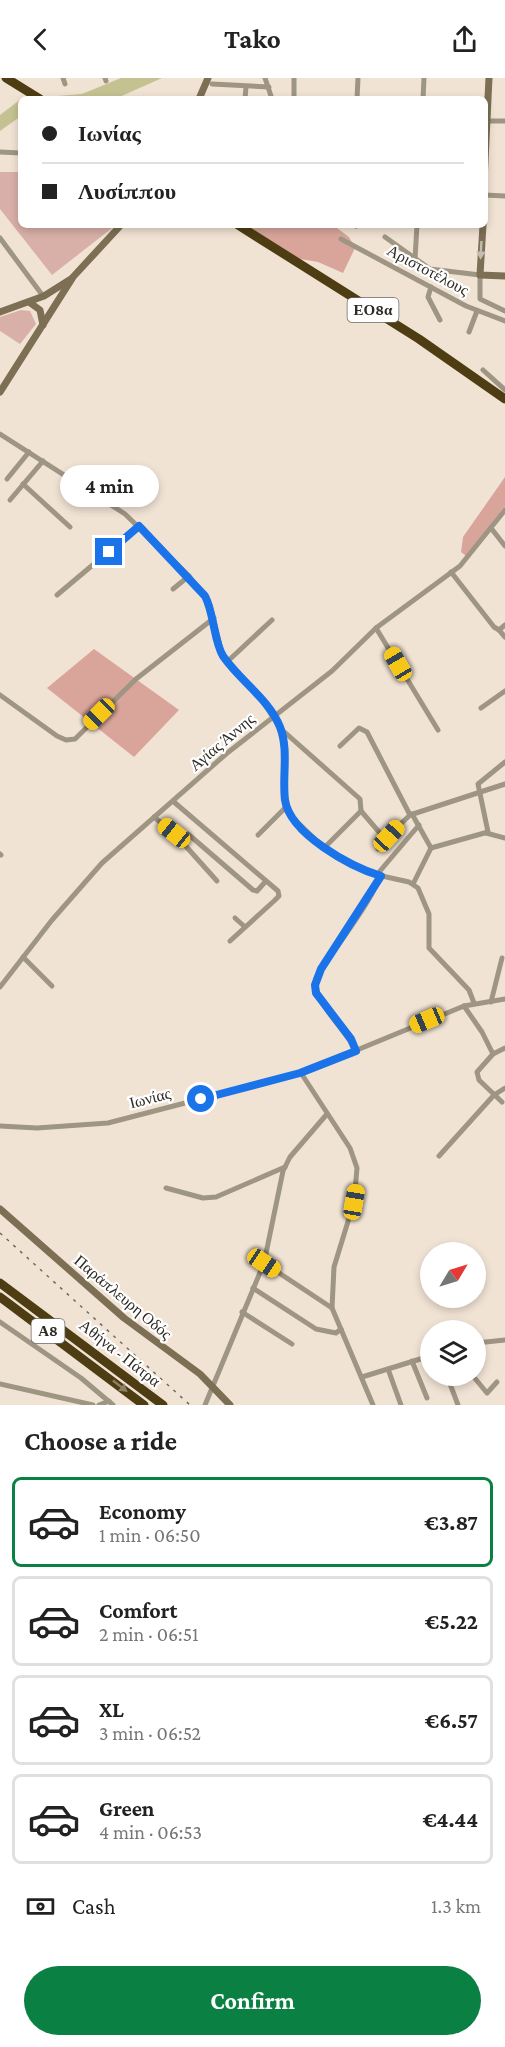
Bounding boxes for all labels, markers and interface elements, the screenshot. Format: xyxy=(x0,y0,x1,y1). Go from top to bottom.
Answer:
icon: back xyxy=(24,23,57,56)
icon: share xyxy=(448,23,481,56)
text: Tako xyxy=(224,24,281,54)
text: Ιωνίας xyxy=(78,121,141,146)
text: Λυσίππου xyxy=(78,179,176,204)
one-way arrow xyxy=(477,240,486,259)
street label: Αριστοτέλους xyxy=(384,241,472,300)
road number: ΕΟ8α xyxy=(348,298,398,322)
callout: 4 min xyxy=(60,465,158,507)
text: 4 min xyxy=(85,475,134,497)
route end xyxy=(95,538,122,565)
car xyxy=(381,644,415,684)
car xyxy=(80,695,118,733)
street label: Αγίας Άννης xyxy=(186,710,259,775)
car xyxy=(154,815,194,851)
car xyxy=(370,817,408,855)
car xyxy=(407,1005,447,1035)
street label: Ιωνίας xyxy=(128,1084,173,1111)
route start xyxy=(187,1085,214,1112)
car xyxy=(342,1183,366,1221)
north arrow xyxy=(420,1242,486,1308)
map controls xyxy=(420,1242,486,1386)
car xyxy=(244,1245,284,1281)
street label: Παράπλευρη Οδός xyxy=(70,1251,175,1344)
street label: Αθήνα - Πάτρα xyxy=(76,1316,164,1391)
road number: Α8 xyxy=(32,1319,64,1343)
button: layers xyxy=(420,1320,486,1386)
one-way arrow xyxy=(112,1379,128,1392)
text: Choose a ride xyxy=(24,1426,177,1456)
icon: car xyxy=(27,1495,81,1549)
text: Economy xyxy=(99,1499,186,1524)
text: €3.87 xyxy=(424,1510,478,1535)
text: 1 min · 06:50 xyxy=(99,1524,201,1546)
icon: car xyxy=(27,1594,81,1648)
text: Comfort xyxy=(99,1598,177,1623)
text: €5.22 xyxy=(425,1609,478,1634)
text: 2 min · 06:51 xyxy=(99,1623,199,1645)
icon: car xyxy=(27,1693,81,1747)
text: XL xyxy=(99,1697,124,1722)
text: €6.57 xyxy=(425,1708,478,1733)
text: 3 min · 06:52 xyxy=(99,1722,201,1744)
icon: car xyxy=(27,1792,81,1846)
text: Green xyxy=(99,1796,155,1821)
text: €4.44 xyxy=(422,1807,478,1832)
text: 4 min · 06:53 xyxy=(99,1821,202,1843)
icon: cash xyxy=(24,1890,57,1923)
text: Cash xyxy=(72,1894,116,1919)
text: 1.3 km xyxy=(431,1895,481,1917)
button: Confirm xyxy=(24,1966,481,2035)

